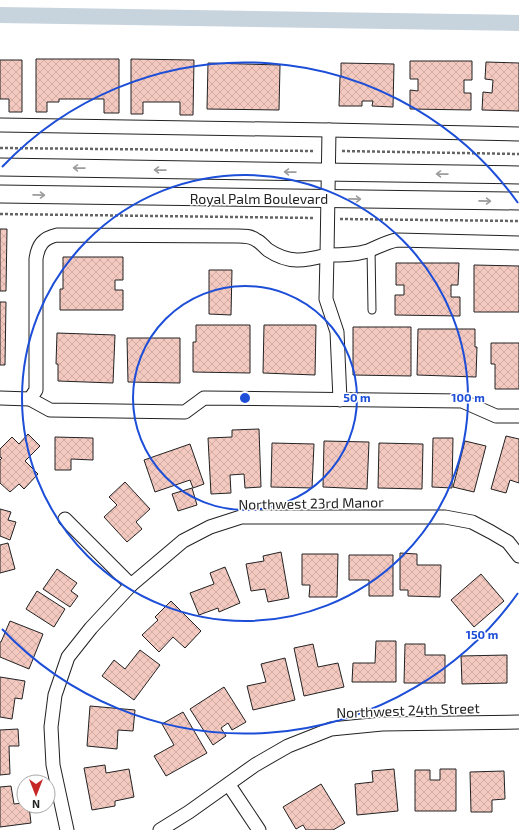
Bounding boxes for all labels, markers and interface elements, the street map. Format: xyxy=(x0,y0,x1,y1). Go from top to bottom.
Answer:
one-way arrow xyxy=(73,165,86,172)
one-way arrow xyxy=(154,166,167,174)
one-way arrow xyxy=(284,168,297,176)
one-way arrow xyxy=(436,170,449,178)
street label: Royal Palm Boulevard xyxy=(190,190,328,207)
one-way arrow xyxy=(32,191,45,198)
one-way arrow xyxy=(348,195,361,203)
one-way arrow xyxy=(478,197,491,205)
text: 50 m xyxy=(343,390,371,404)
text: 100 m xyxy=(451,390,485,404)
centre of rings xyxy=(238,391,252,405)
street label: Northwest 23rd Manor xyxy=(238,493,384,513)
text: 150 m xyxy=(466,627,498,641)
street label: Northwest 24th Street xyxy=(336,699,480,721)
north arrow xyxy=(16,774,56,814)
text: N xyxy=(32,798,40,811)

